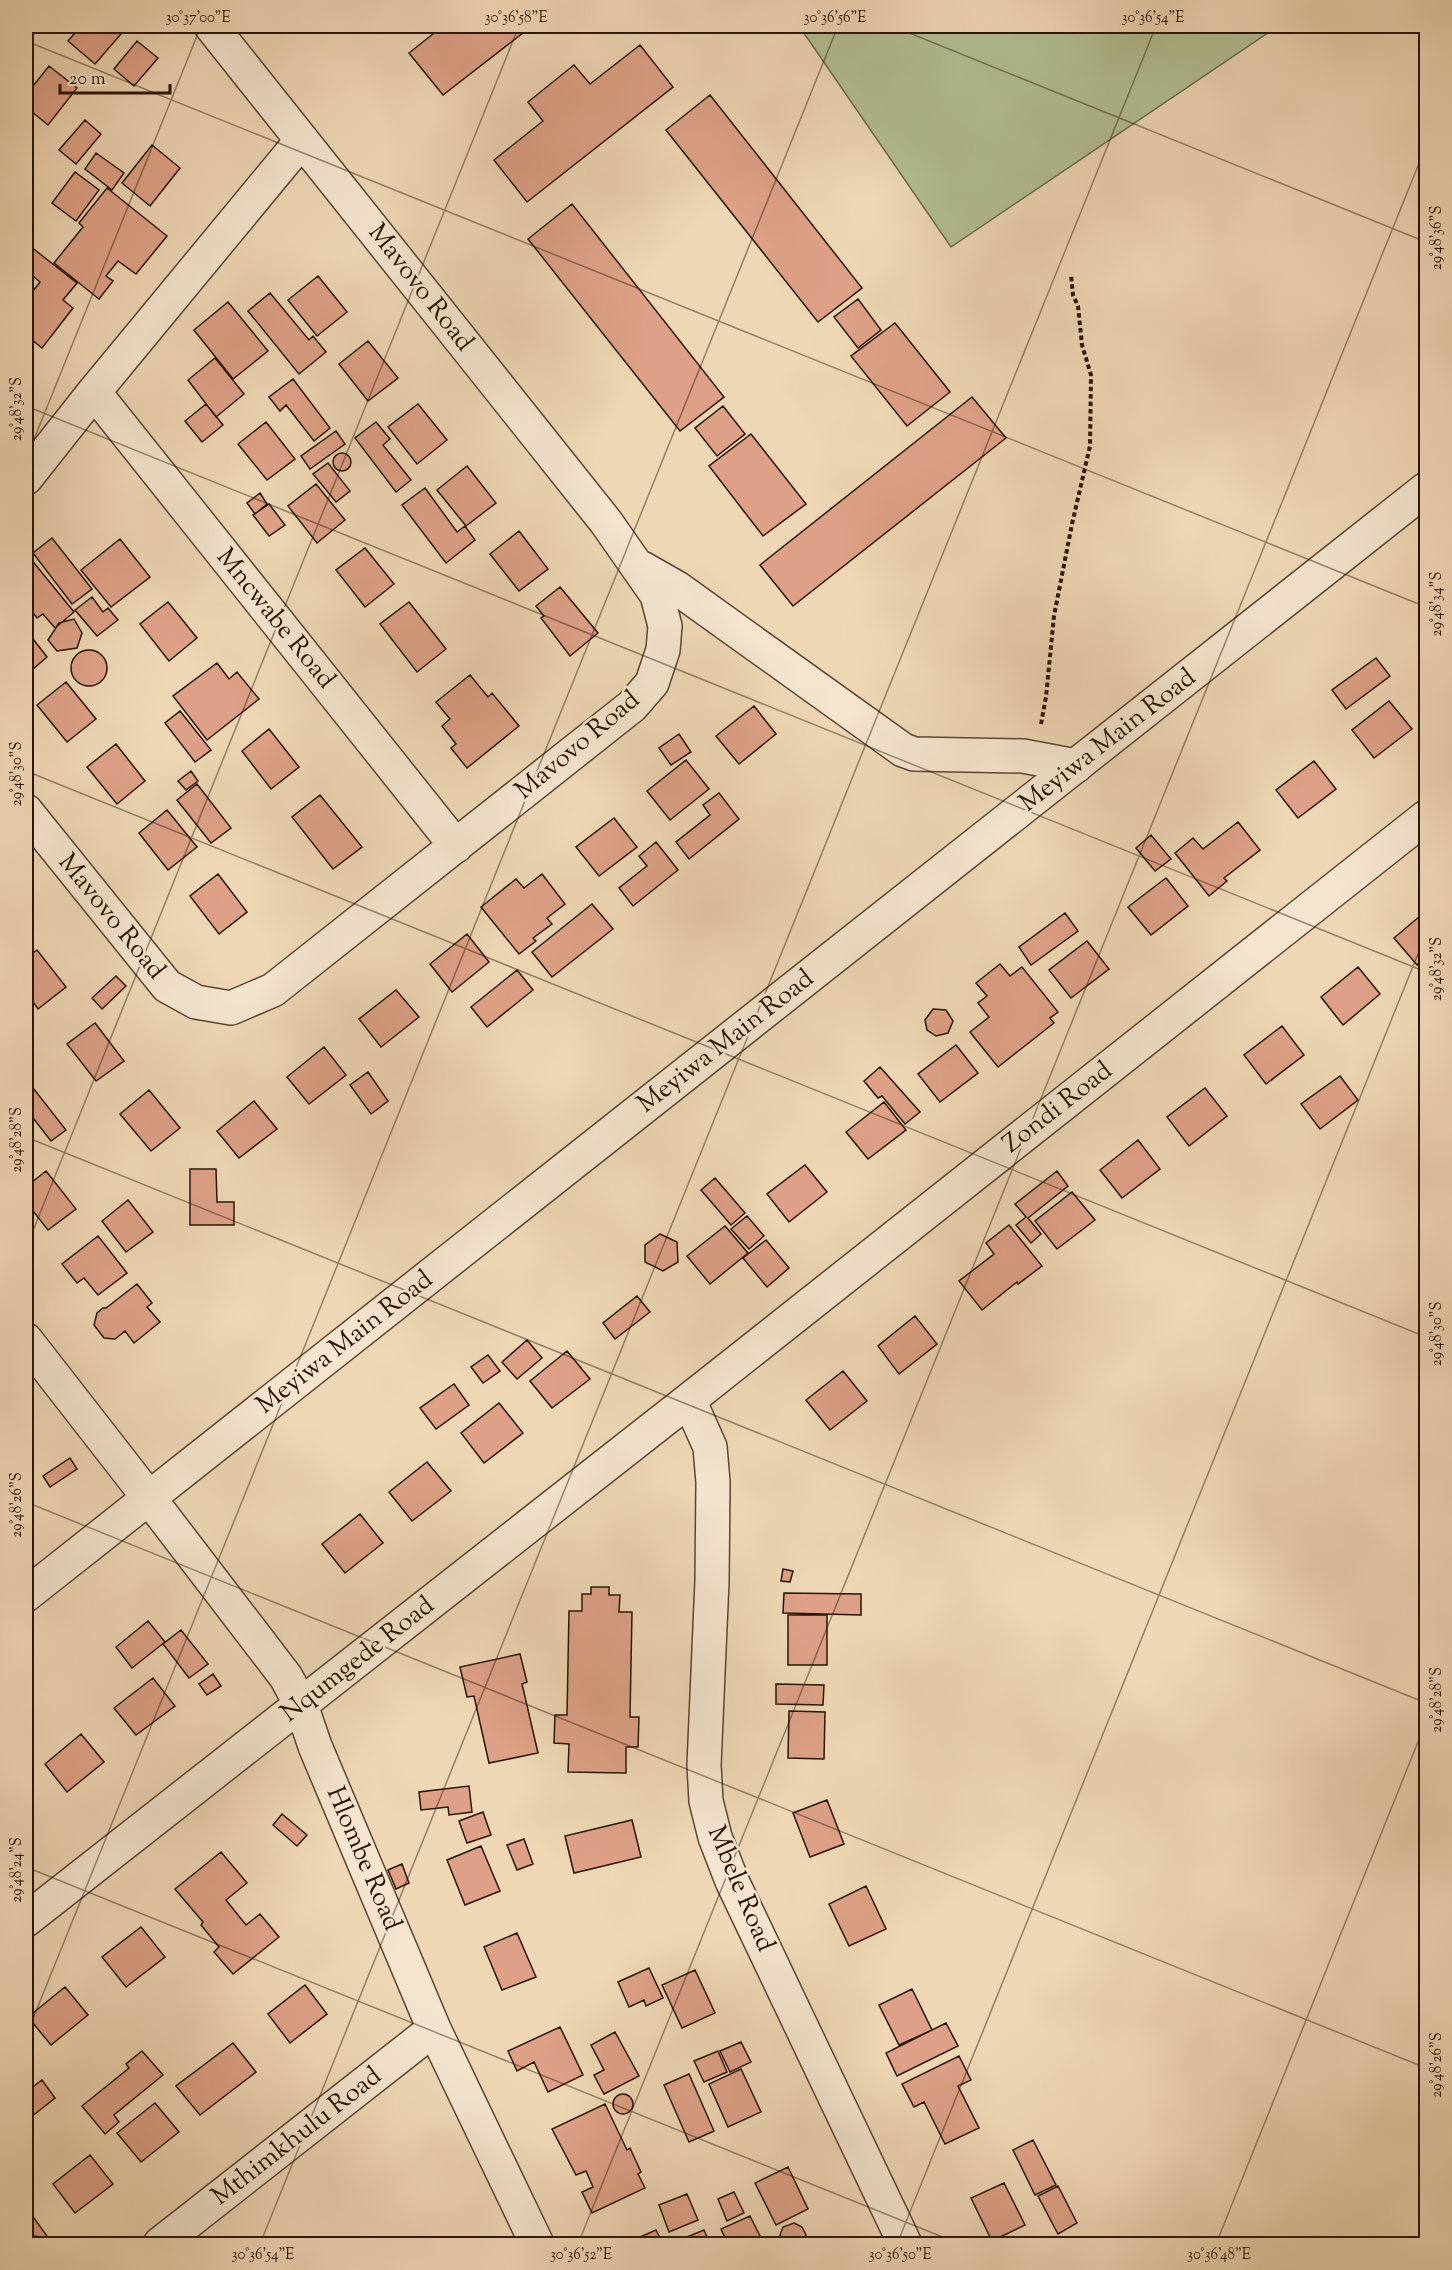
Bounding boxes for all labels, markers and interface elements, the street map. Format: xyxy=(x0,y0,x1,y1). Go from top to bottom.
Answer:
text: 30°37'00"E xyxy=(165,8,231,29)
text: 30°36'58"E xyxy=(485,8,547,29)
text: 30°36'56"E xyxy=(804,8,866,29)
text: 30°36'54"E xyxy=(1122,8,1184,29)
scale bar xyxy=(60,57,170,95)
text: 20 m xyxy=(69,67,106,93)
text: 29°48'36"S xyxy=(1427,206,1448,270)
street label: Mavovo Road xyxy=(358,216,482,360)
text: 29°48'32"S xyxy=(7,377,28,441)
street label: Mncwabe Road xyxy=(207,541,344,698)
text: 29°48'34"S xyxy=(1427,572,1448,636)
street label: Meyiwa Main Road xyxy=(1012,660,1204,822)
street label: Mavovo Road xyxy=(508,682,649,809)
text: 29°48'30"S xyxy=(7,742,28,806)
street label: Mavovo Road xyxy=(49,846,174,988)
text: 29°48'32"S xyxy=(1427,937,1448,1001)
street label: Meyiwa Main Road xyxy=(630,961,822,1123)
street label: Zondi Road xyxy=(995,1053,1121,1163)
text: 29°48'28"S xyxy=(7,1107,28,1173)
street label: Meyiwa Main Road xyxy=(249,1262,441,1424)
text: 29°48'30"S xyxy=(1427,1302,1448,1366)
text: 29°48'26"S xyxy=(7,1472,28,1538)
street label: Nqumgede Road xyxy=(273,1588,443,1732)
text: 29°48'28"S xyxy=(1427,1667,1448,1733)
street label: Hlombe Road xyxy=(316,1781,410,1937)
street label: Mbele Road xyxy=(697,1820,783,1958)
text: 29°48'24"S xyxy=(7,1837,28,1903)
text: 29°48'26"S xyxy=(1427,2032,1448,2098)
street label: Mthimkhulu Road xyxy=(204,2059,390,2215)
text: 30°36'54"E xyxy=(232,2245,294,2266)
text: 30°36'52"E xyxy=(550,2245,612,2266)
text: 30°36'50"E xyxy=(869,2245,931,2266)
text: 30°36'48"E xyxy=(1187,2245,1251,2266)

